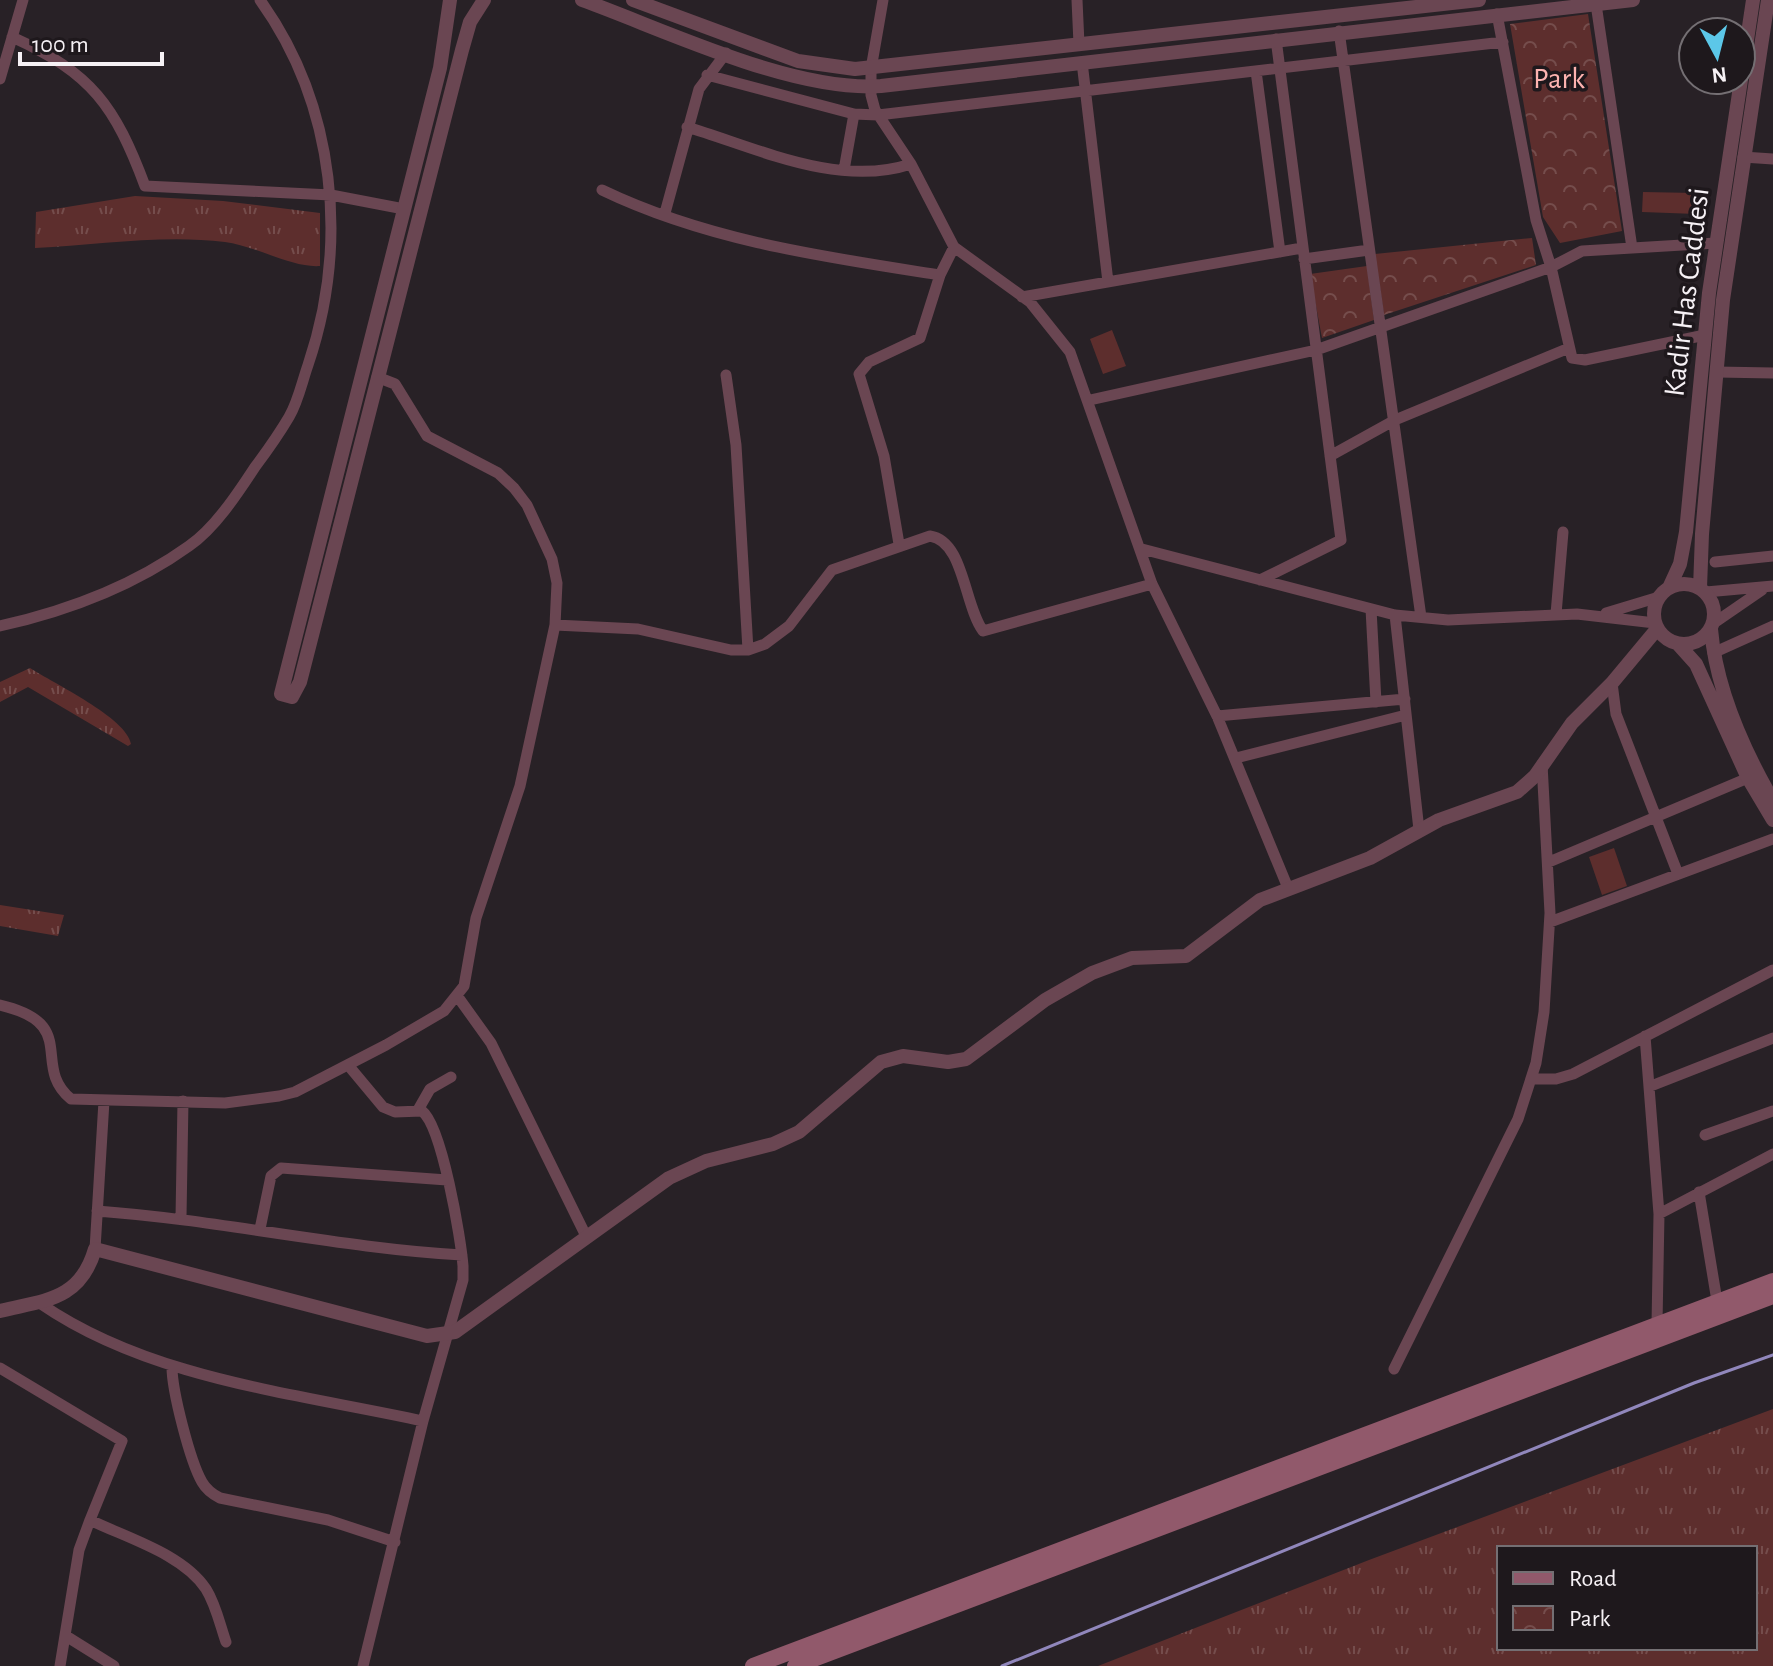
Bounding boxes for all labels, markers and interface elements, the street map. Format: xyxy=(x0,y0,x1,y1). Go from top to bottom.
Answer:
scale bar xyxy=(20,16,162,66)
north arrow xyxy=(1677,16,1757,96)
text: 100 m xyxy=(32,33,89,57)
text: N xyxy=(1710,63,1728,87)
park label: Park xyxy=(1533,64,1585,94)
street label: Kadir Has Caddesi xyxy=(1659,186,1715,398)
legend xyxy=(1497,1546,1757,1650)
text: Road xyxy=(1569,1567,1617,1591)
text: Park xyxy=(1569,1607,1610,1631)

